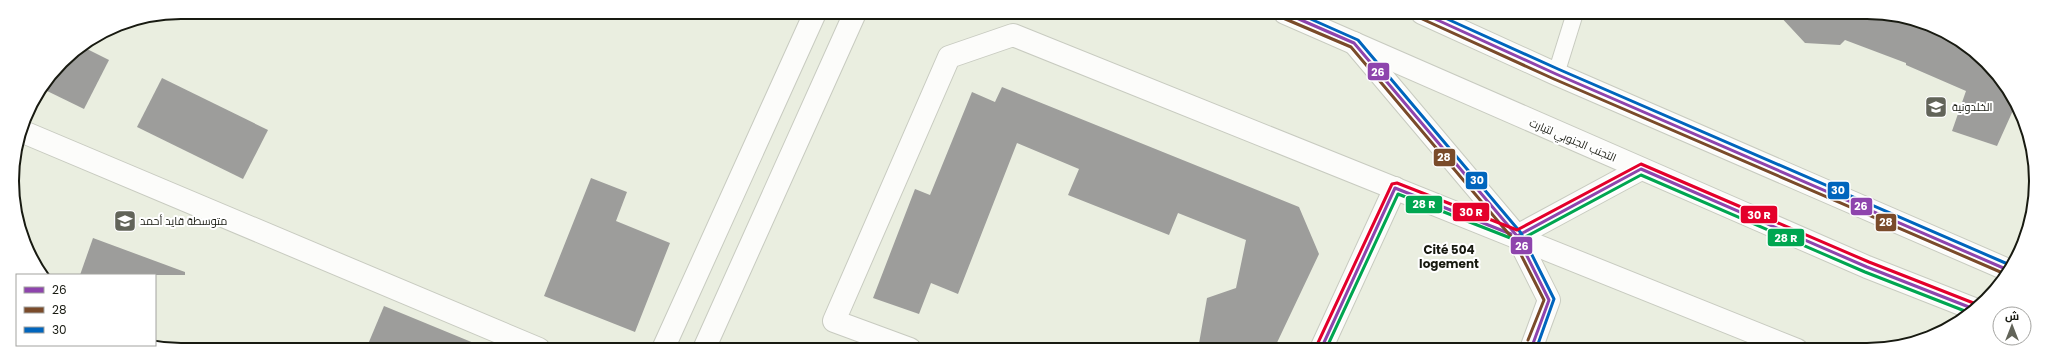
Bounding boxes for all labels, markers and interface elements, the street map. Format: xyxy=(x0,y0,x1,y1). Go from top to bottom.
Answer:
line badge: 26 xyxy=(1367,62,1390,81)
text: 26 xyxy=(1371,64,1385,80)
school or university icon: الخلدونية xyxy=(1923,94,1949,120)
place label: الخلدونية xyxy=(1952,99,1992,115)
street label: التجنب الجنوبي لتيارت xyxy=(1527,114,1619,166)
line badge: 28 xyxy=(1433,148,1456,167)
text: 28 xyxy=(1437,149,1451,165)
line badge: 30 xyxy=(1465,171,1488,190)
text: 30 xyxy=(1470,172,1484,188)
line badge: 30 xyxy=(1827,181,1850,200)
text: 30 xyxy=(1831,182,1845,198)
line badge: 28 R xyxy=(1405,195,1443,214)
text: 28 R xyxy=(1413,196,1435,212)
line badge: 26 xyxy=(1850,197,1873,216)
text: 26 xyxy=(1854,198,1868,214)
line badge: 30 R xyxy=(1452,202,1490,222)
text: 30 R xyxy=(1459,204,1483,220)
line badge: 30 R xyxy=(1740,205,1778,224)
text: 30 R xyxy=(1747,207,1771,223)
school or university icon: متوسطة قايد أحمد xyxy=(112,208,138,234)
place label: متوسطة قايد أحمد xyxy=(140,213,227,229)
line badge: 28 xyxy=(1875,213,1897,232)
text: 28 xyxy=(1879,214,1893,230)
line badge: 28 R xyxy=(1767,228,1805,247)
text: 28 R xyxy=(1775,230,1797,246)
line badge: 26 xyxy=(1510,236,1533,255)
text: 26 xyxy=(1515,238,1529,254)
district label: Cité 504 logement xyxy=(1419,241,1479,272)
legend xyxy=(16,274,156,346)
text: 26 xyxy=(52,281,67,298)
text: 28 xyxy=(52,301,66,318)
north arrow xyxy=(1992,306,2032,346)
text: ش xyxy=(2005,308,2019,324)
text: 30 xyxy=(52,321,67,338)

